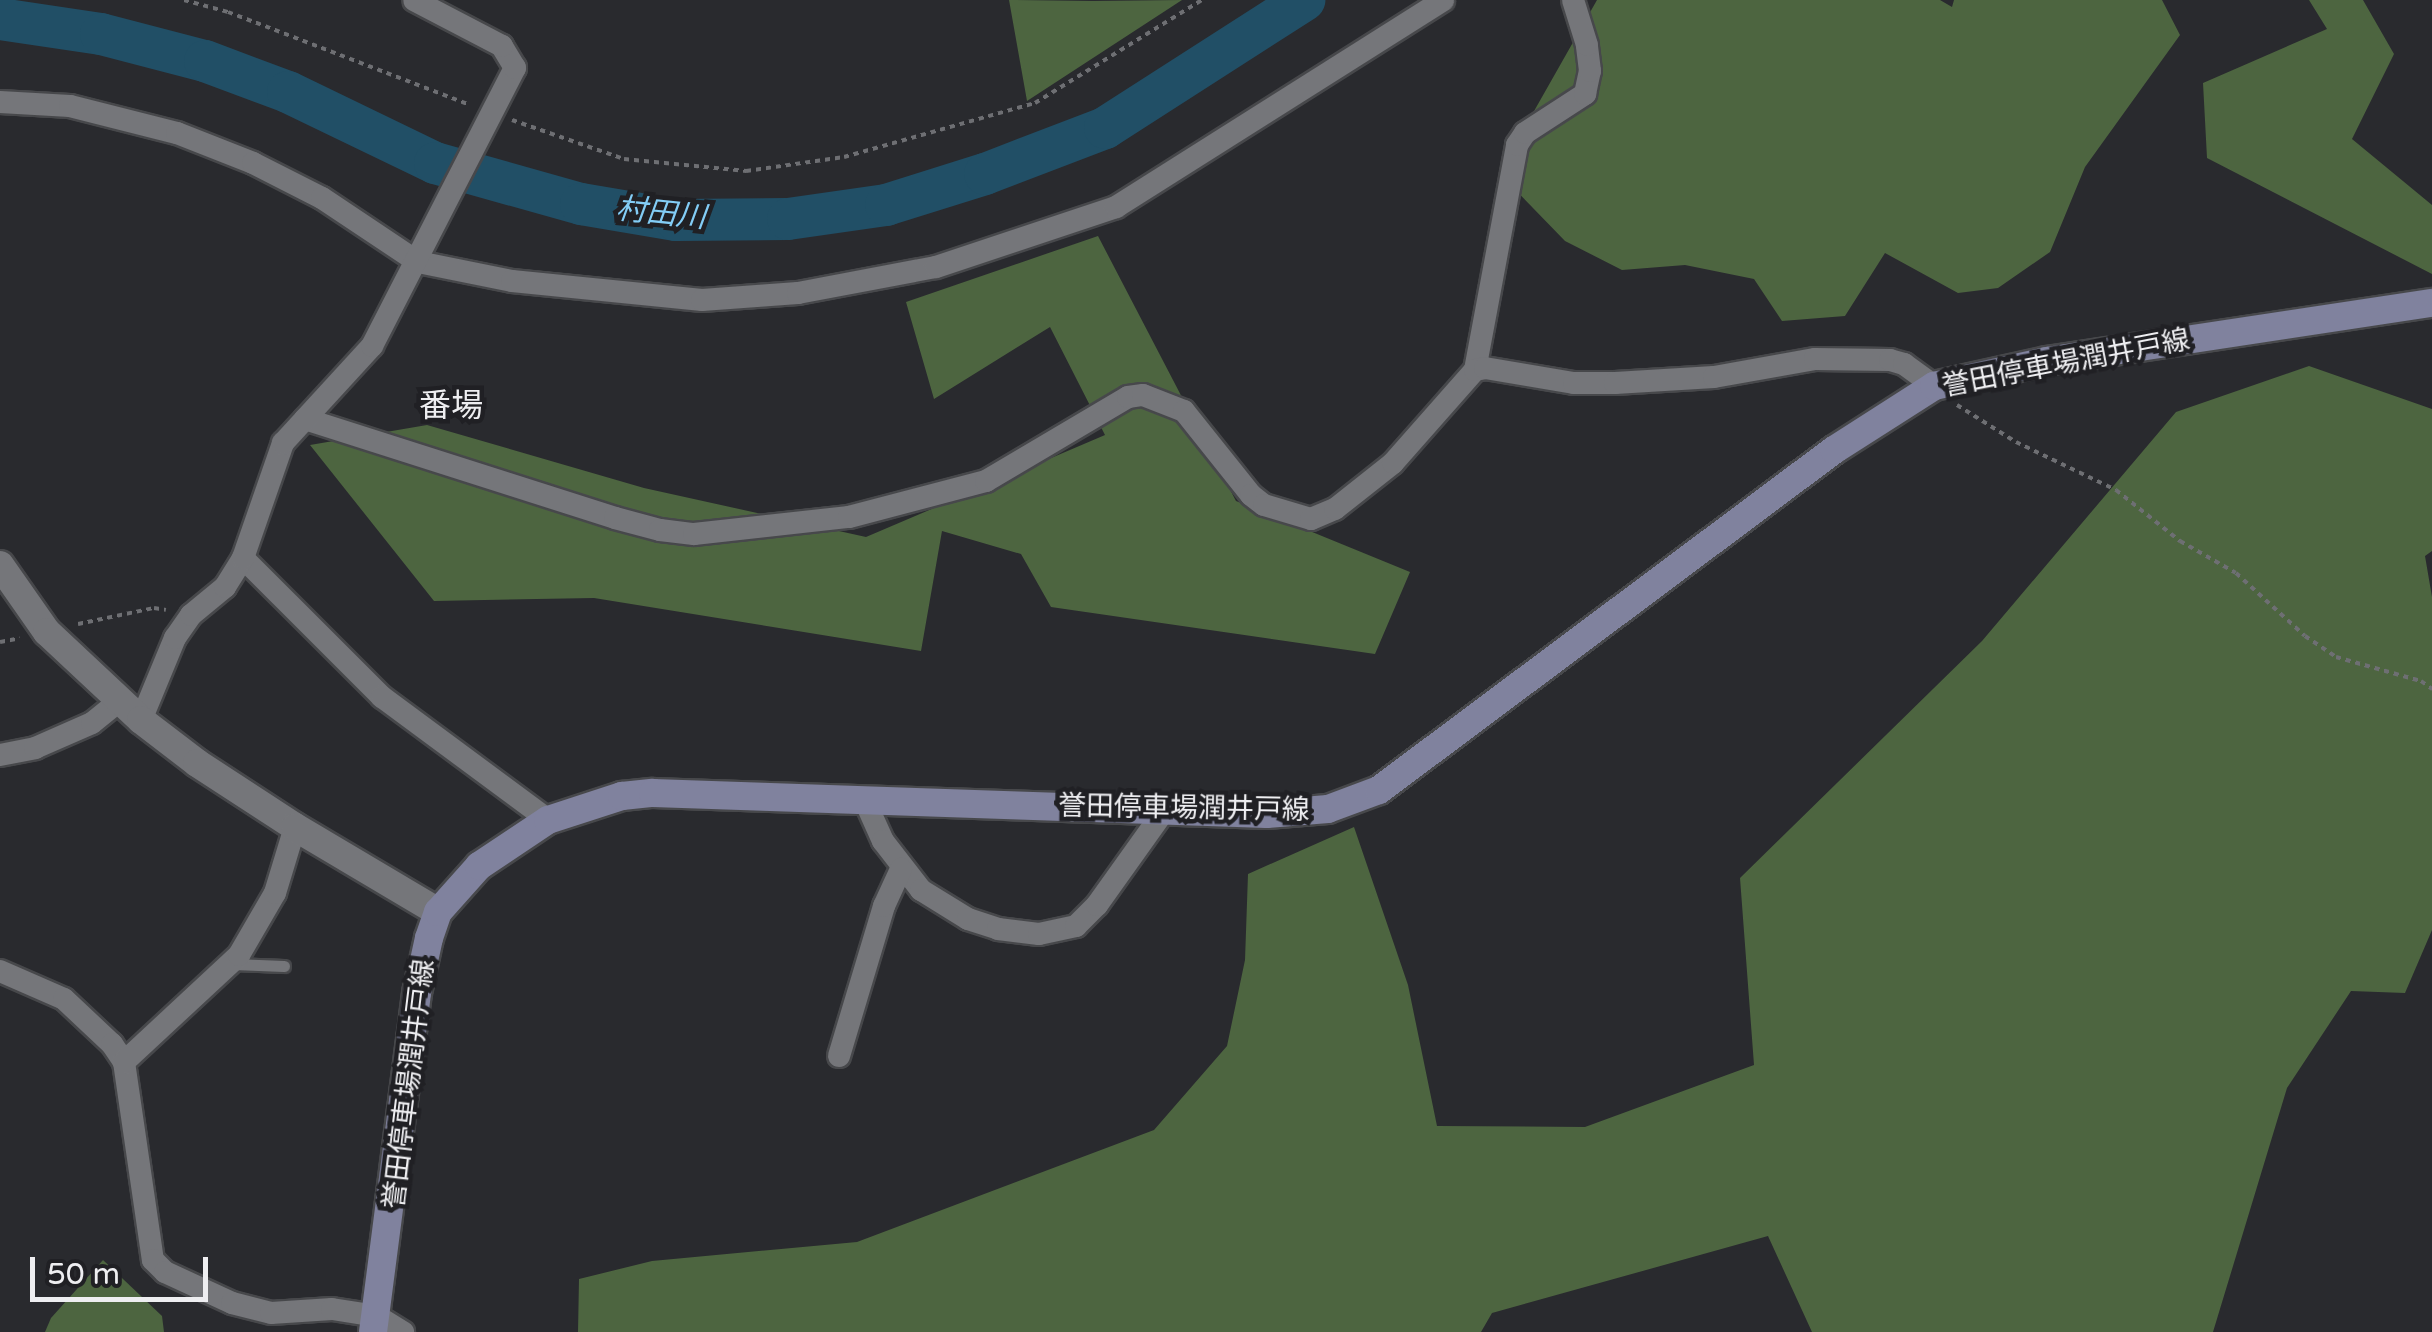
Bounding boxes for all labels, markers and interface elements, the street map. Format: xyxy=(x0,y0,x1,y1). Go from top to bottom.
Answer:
water label: 村田川 xyxy=(614,191,708,237)
street label: 誉田停車場潤井戸線 xyxy=(1939,322,2193,404)
district label: 番場 xyxy=(419,387,483,425)
street label: 誉田停車場潤井戸線 xyxy=(1058,789,1310,827)
street label: 誉田停車場潤井戸線 xyxy=(377,957,441,1211)
scale bar xyxy=(35,1237,212,1299)
text: 50 m xyxy=(47,1256,120,1293)

